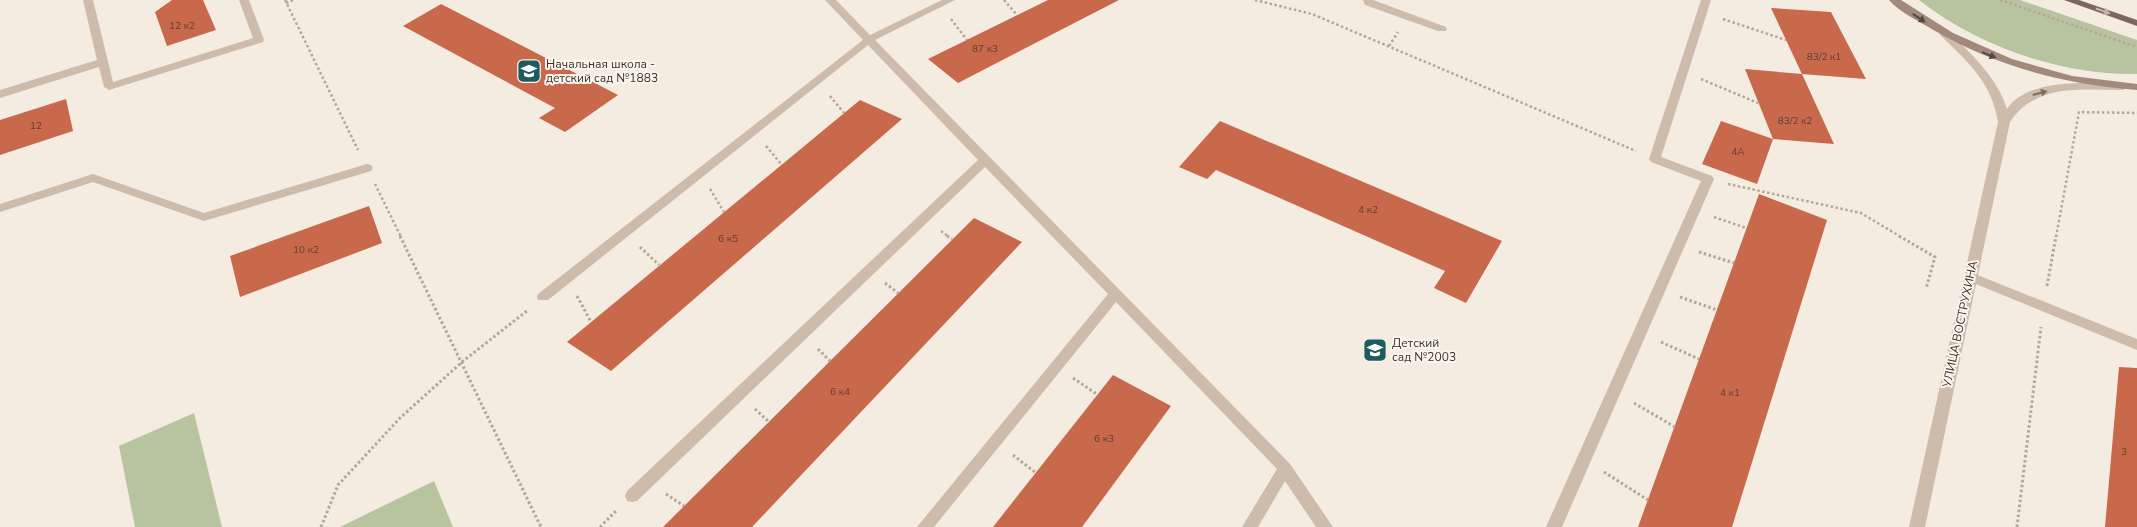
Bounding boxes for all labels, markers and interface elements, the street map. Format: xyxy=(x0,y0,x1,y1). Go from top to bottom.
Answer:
one-way arrow xyxy=(2096,8,2111,16)
one-way arrow xyxy=(1912,13,1925,23)
house number: 12 к2 xyxy=(169,19,195,33)
house number: 87 к3 xyxy=(972,42,998,56)
house number: 83/2 к1 xyxy=(1807,50,1841,64)
one-way arrow xyxy=(1982,51,1996,59)
place label: Начальная школа - детский сад №1883 xyxy=(546,56,658,86)
school or university icon: Начальная школа - детский сад №1883 xyxy=(516,58,542,84)
one-way arrow xyxy=(2033,88,2048,96)
house number: 83/2 к2 xyxy=(1778,114,1812,128)
house number: 12 xyxy=(30,119,42,133)
house number: 4А xyxy=(1731,145,1745,159)
house number: 4 к2 xyxy=(1358,203,1378,217)
house number: 6 к5 xyxy=(718,232,738,246)
house number: 10 к2 xyxy=(293,243,319,257)
street label: УЛИЦА ВОСТРУХИНА xyxy=(1939,259,1981,390)
place label: Детский сад №2003 xyxy=(1392,335,1456,365)
school or university icon: Детский сад №2003 xyxy=(1362,337,1388,363)
house number: 6 к4 xyxy=(830,385,850,399)
house number: 4 к1 xyxy=(1720,386,1740,400)
house number: 6 к3 xyxy=(1094,432,1114,446)
house number: 3 xyxy=(2121,445,2127,459)

